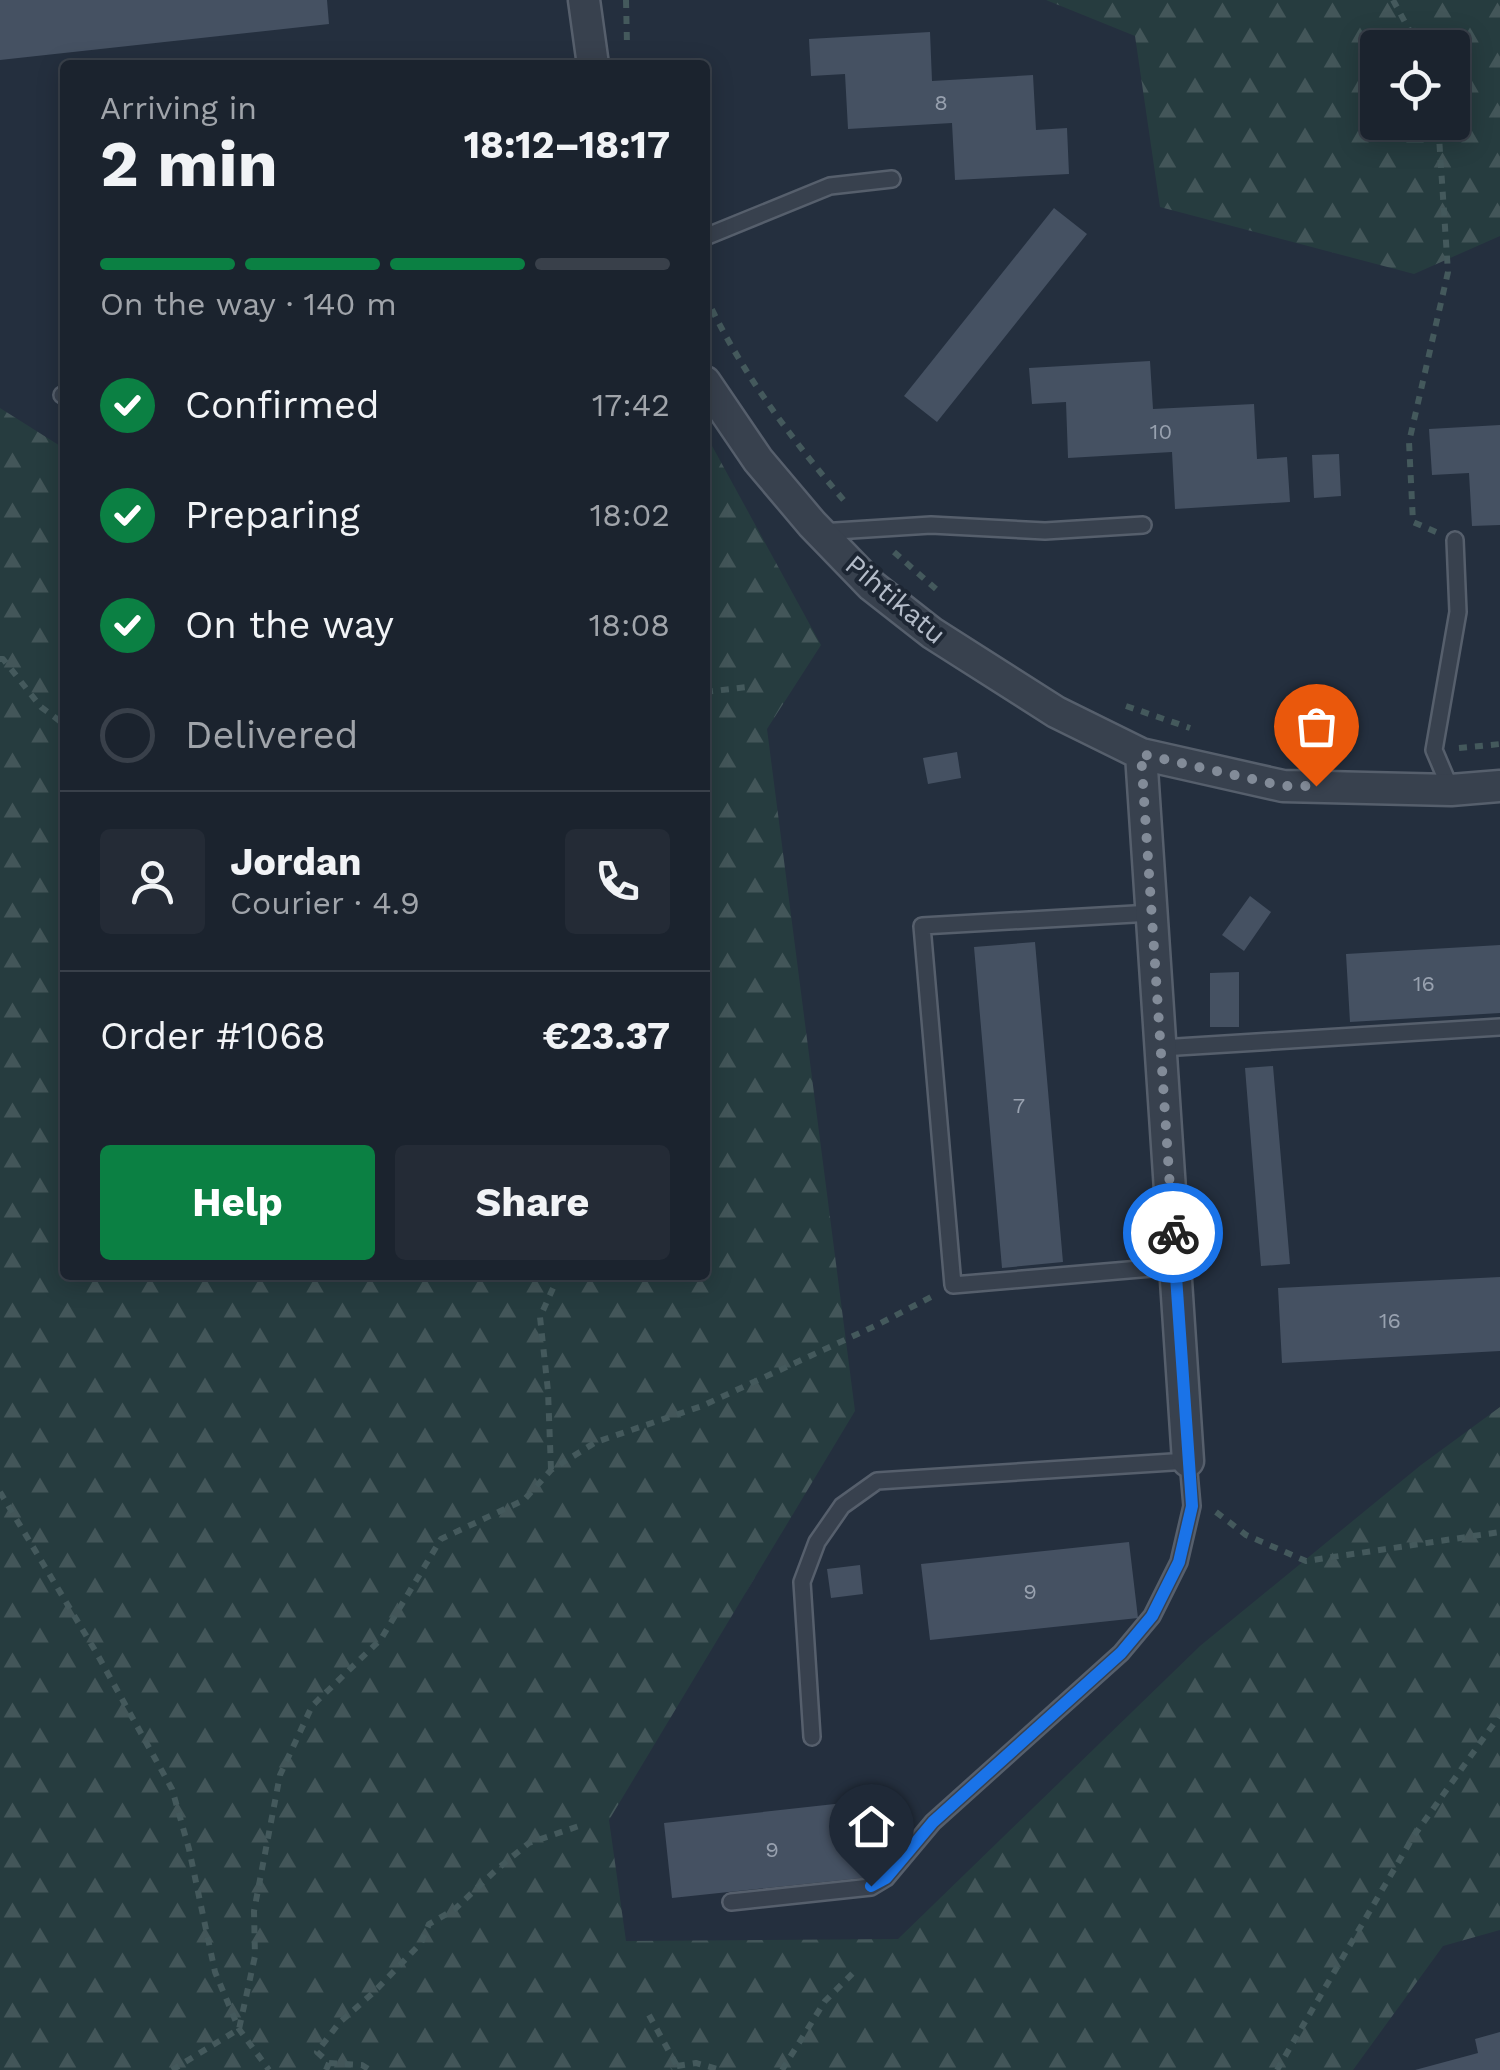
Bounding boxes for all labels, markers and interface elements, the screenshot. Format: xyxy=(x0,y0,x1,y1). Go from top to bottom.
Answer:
map controls xyxy=(1360,30,1470,140)
button: locate xyxy=(1360,30,1470,140)
text: Arriving in xyxy=(100,89,257,127)
house number: 8 xyxy=(934,90,948,115)
text: 18:12–18:17 xyxy=(464,123,670,167)
text: 2 min xyxy=(100,126,278,202)
text: On the way · 140 m xyxy=(100,285,397,323)
icon: check xyxy=(100,378,155,433)
text: Confirmed xyxy=(185,383,380,427)
text: 17:42 xyxy=(592,386,670,424)
house number: 10 xyxy=(1150,419,1172,444)
icon: check xyxy=(100,488,155,543)
text: Preparing xyxy=(185,493,360,537)
text: 18:02 xyxy=(590,496,670,534)
street label: Pihtikatu xyxy=(839,548,953,651)
icon: check xyxy=(100,598,155,653)
text: On the way xyxy=(185,603,394,647)
text: 18:08 xyxy=(589,606,670,644)
pin xyxy=(1274,684,1359,787)
icon: bag xyxy=(1289,699,1344,754)
text: Delivered xyxy=(185,713,358,757)
button: person xyxy=(100,829,205,934)
button: phone xyxy=(565,829,670,934)
text: Jordan xyxy=(230,840,362,884)
text: Courier · 4.9 xyxy=(230,884,420,922)
house number: 16 xyxy=(1413,971,1435,996)
text: Order #1068 xyxy=(100,1014,326,1058)
text: €23.37 xyxy=(543,1014,670,1058)
house number: 7 xyxy=(1013,1093,1025,1118)
button: Help xyxy=(100,1145,375,1260)
button: Share xyxy=(395,1145,670,1260)
courier xyxy=(1123,1183,1223,1283)
icon: bike xyxy=(1146,1206,1201,1261)
house number: 16 xyxy=(1379,1308,1401,1333)
house number: 9 xyxy=(1023,1579,1037,1604)
pin xyxy=(829,1784,914,1887)
icon: home xyxy=(844,1799,899,1854)
house number: 9 xyxy=(765,1837,779,1862)

